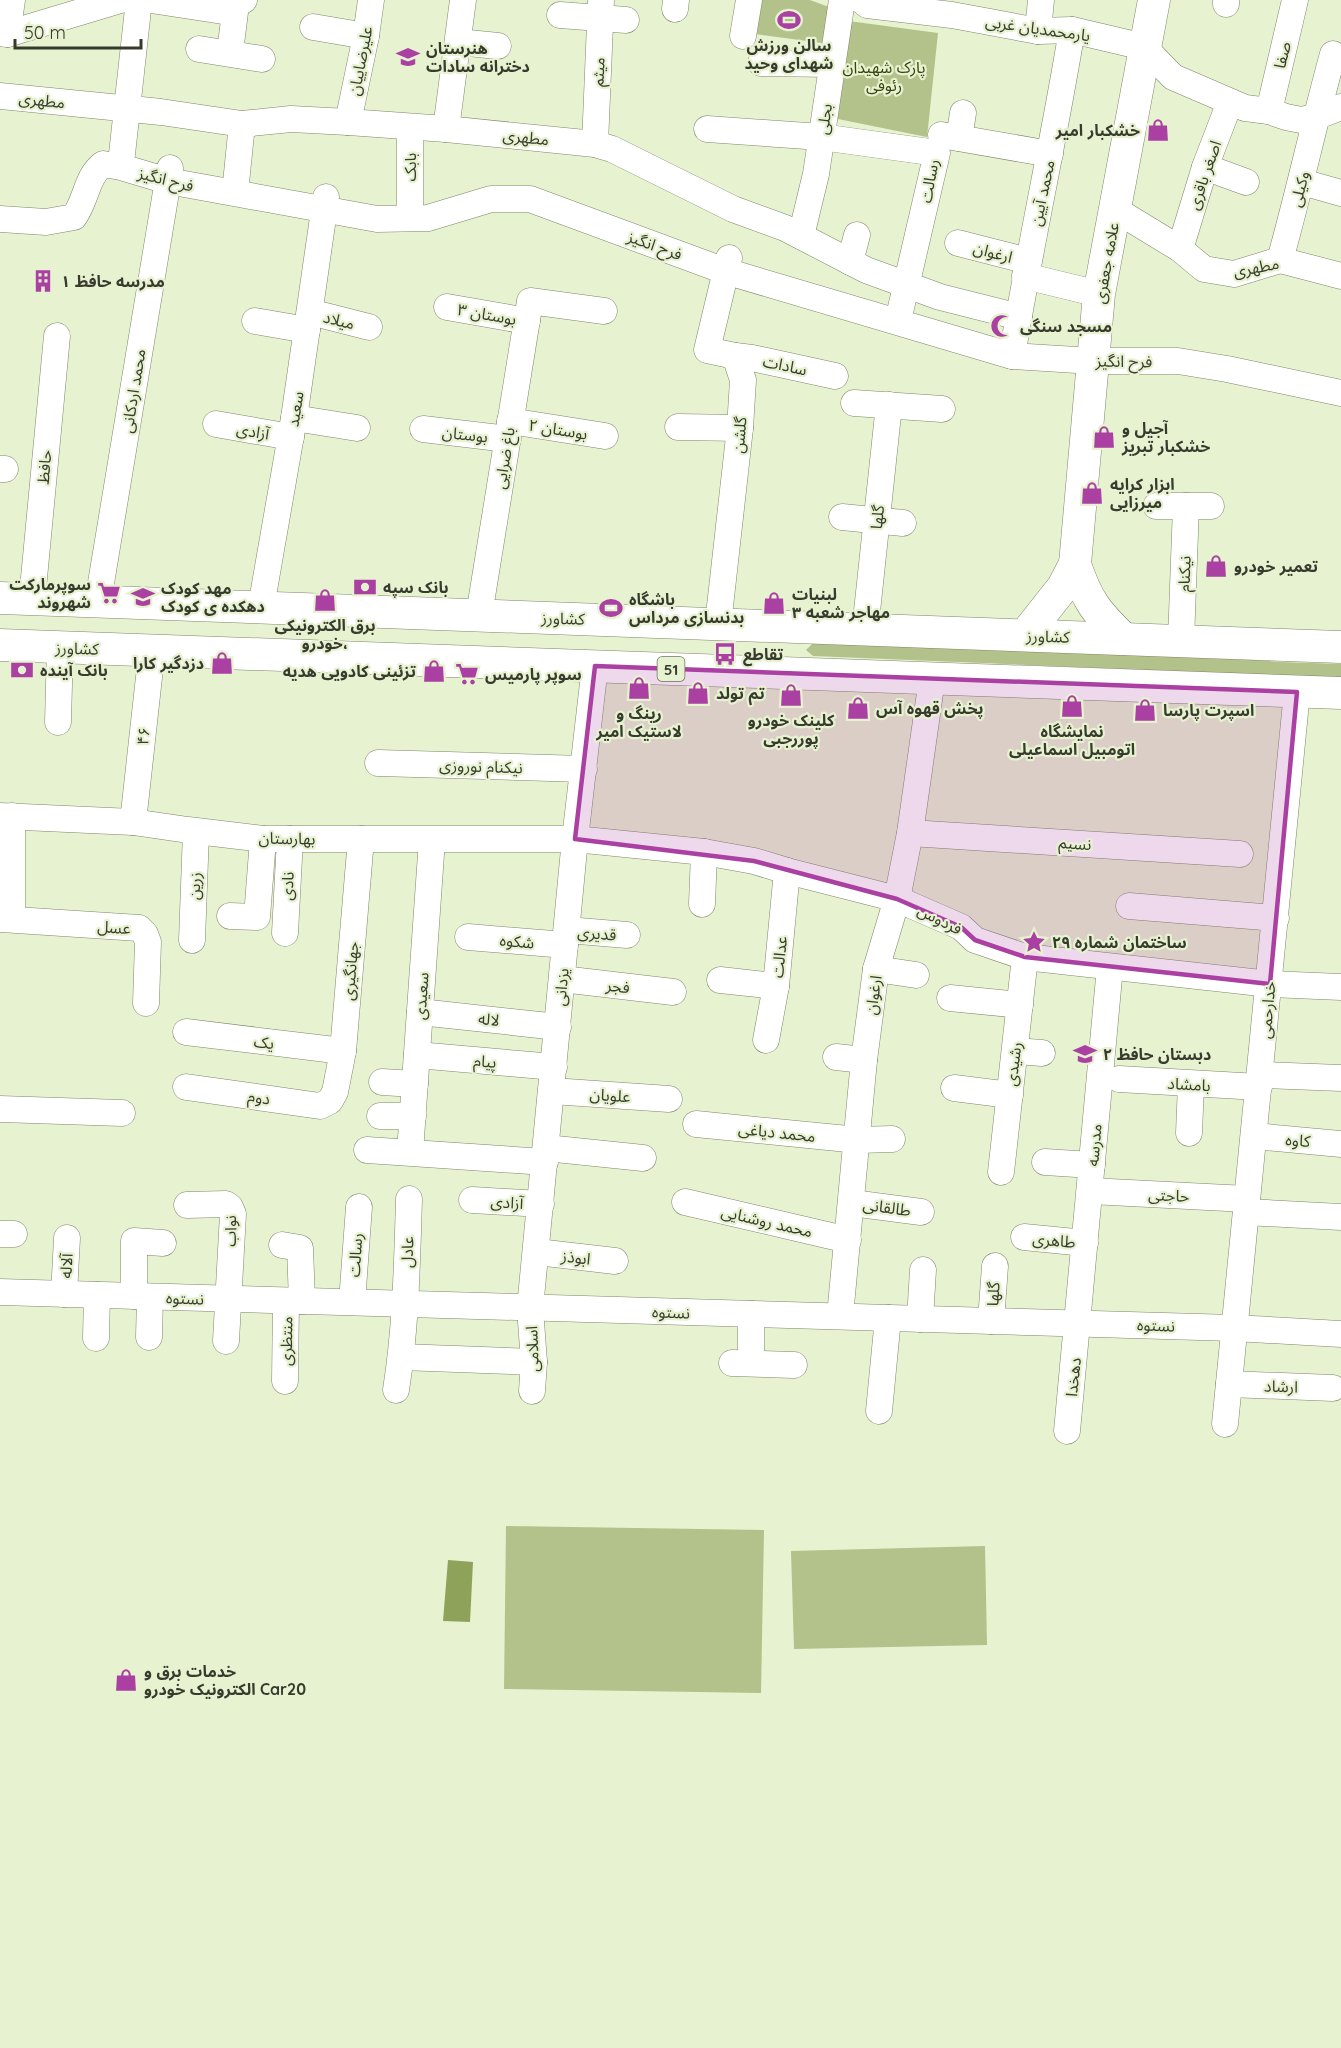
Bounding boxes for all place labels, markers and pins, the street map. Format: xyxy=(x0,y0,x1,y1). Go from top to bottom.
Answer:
sports icon: سالن ورزش شهدای وحید xyxy=(776,7,802,33)
place label: سالن ورزش شهدای وحید xyxy=(744,35,834,73)
place label: هنرستان دخترانه سادات xyxy=(426,38,530,76)
school or university icon: هنرستان دخترانه سادات xyxy=(395,44,421,70)
shop icon: خشکبار امیر xyxy=(1145,117,1171,143)
place label: خشکبار امیر xyxy=(1055,120,1140,140)
building icon: مدرسه حافظ ۱ xyxy=(30,268,56,294)
place label: مدرسه حافظ ۱ xyxy=(61,271,165,291)
mosque icon: مسجد سنگی xyxy=(989,313,1015,339)
place label: مسجد سنگی xyxy=(1020,316,1112,336)
place label: آجیل و خشکبار تبریز xyxy=(1121,418,1210,456)
shop icon: آجیل و خشکبار تبریز xyxy=(1091,424,1117,450)
place label: ابزار کرایه میرزایی xyxy=(1110,474,1175,512)
shop icon: ابزار کرایه میرزایی xyxy=(1079,480,1105,506)
shop icon: تعمیر خودرو xyxy=(1203,553,1229,579)
place label: تعمیر خودرو xyxy=(1234,556,1318,576)
place label: سوپرمارکت شهروند xyxy=(9,574,91,612)
bank icon: بانک سپه xyxy=(352,574,378,600)
place label: بانک سپه xyxy=(383,577,449,598)
place label: مهد کودک دهکده ی کودک xyxy=(161,578,265,616)
supermarket icon: سوپرمارکت شهروند xyxy=(96,580,122,606)
school or university icon: مهد کودک دهکده ی کودک xyxy=(130,584,156,610)
place label: لبنیات مهاجر شعبه ۳ xyxy=(792,584,890,622)
shop icon: برق الکترونیکی خودرو، xyxy=(312,587,338,613)
place label: باشگاه بدنسازی مرداس xyxy=(629,589,744,627)
shop icon: لبنیات مهاجر شعبه ۳ xyxy=(761,590,787,616)
sports icon: باشگاه بدنسازی مرداس xyxy=(598,595,624,621)
place label: برق الکترونیکی خودرو، xyxy=(274,615,376,653)
bus stop icon: تقاطع xyxy=(712,641,738,667)
place label: تقاطع xyxy=(743,644,783,667)
shop icon: دزدگیر کارا xyxy=(209,650,235,676)
place label: دزدگیر کارا xyxy=(133,653,204,673)
bank icon: بانک آینده xyxy=(9,657,35,683)
shop icon: تزئینی کادویی هدیه xyxy=(421,658,447,684)
place label: بانک آینده xyxy=(40,660,108,680)
place label: تزئینی کادویی هدیه xyxy=(283,661,416,681)
supermarket icon: سوپر پارمیس xyxy=(454,661,480,687)
place label: سوپر پارمیس xyxy=(485,664,582,685)
shop icon: رینگ و لاستیک امیر xyxy=(626,675,652,701)
shop icon: تم تولد xyxy=(685,680,711,706)
shop icon: کلینک خودرو پوررجبی xyxy=(778,682,804,708)
place label: تم تولد xyxy=(716,683,765,706)
shop icon: نمایشگاه اتومبیل اسماعیلی xyxy=(1059,693,1085,719)
shop icon: پخش قهوه آس xyxy=(845,695,871,721)
shop icon: اسپرت پارسا xyxy=(1132,697,1158,723)
place label: پخش قهوه آس xyxy=(876,698,984,719)
place label: اسپرت پارسا xyxy=(1163,700,1254,721)
place label: رینگ و لاستیک امیر xyxy=(595,703,682,741)
place label: کلینک خودرو پوررجبی xyxy=(748,710,835,749)
place label: نمایشگاه اتومبیل اسماعیلی xyxy=(1009,721,1135,759)
place icon: ساختمان شماره ۲۹ xyxy=(1021,929,1047,955)
place label: ساختمان شماره ۲۹ xyxy=(1052,932,1187,952)
school or university icon: دبستان حافظ ۲ xyxy=(1072,1041,1098,1067)
place label: دبستان حافظ ۲ xyxy=(1103,1044,1211,1064)
place label: خدمات برق و الکترونیک خودرو Car20 xyxy=(144,1661,306,1699)
shop icon: خدمات برق و الکترونیک خودرو Car20 xyxy=(113,1667,139,1693)

